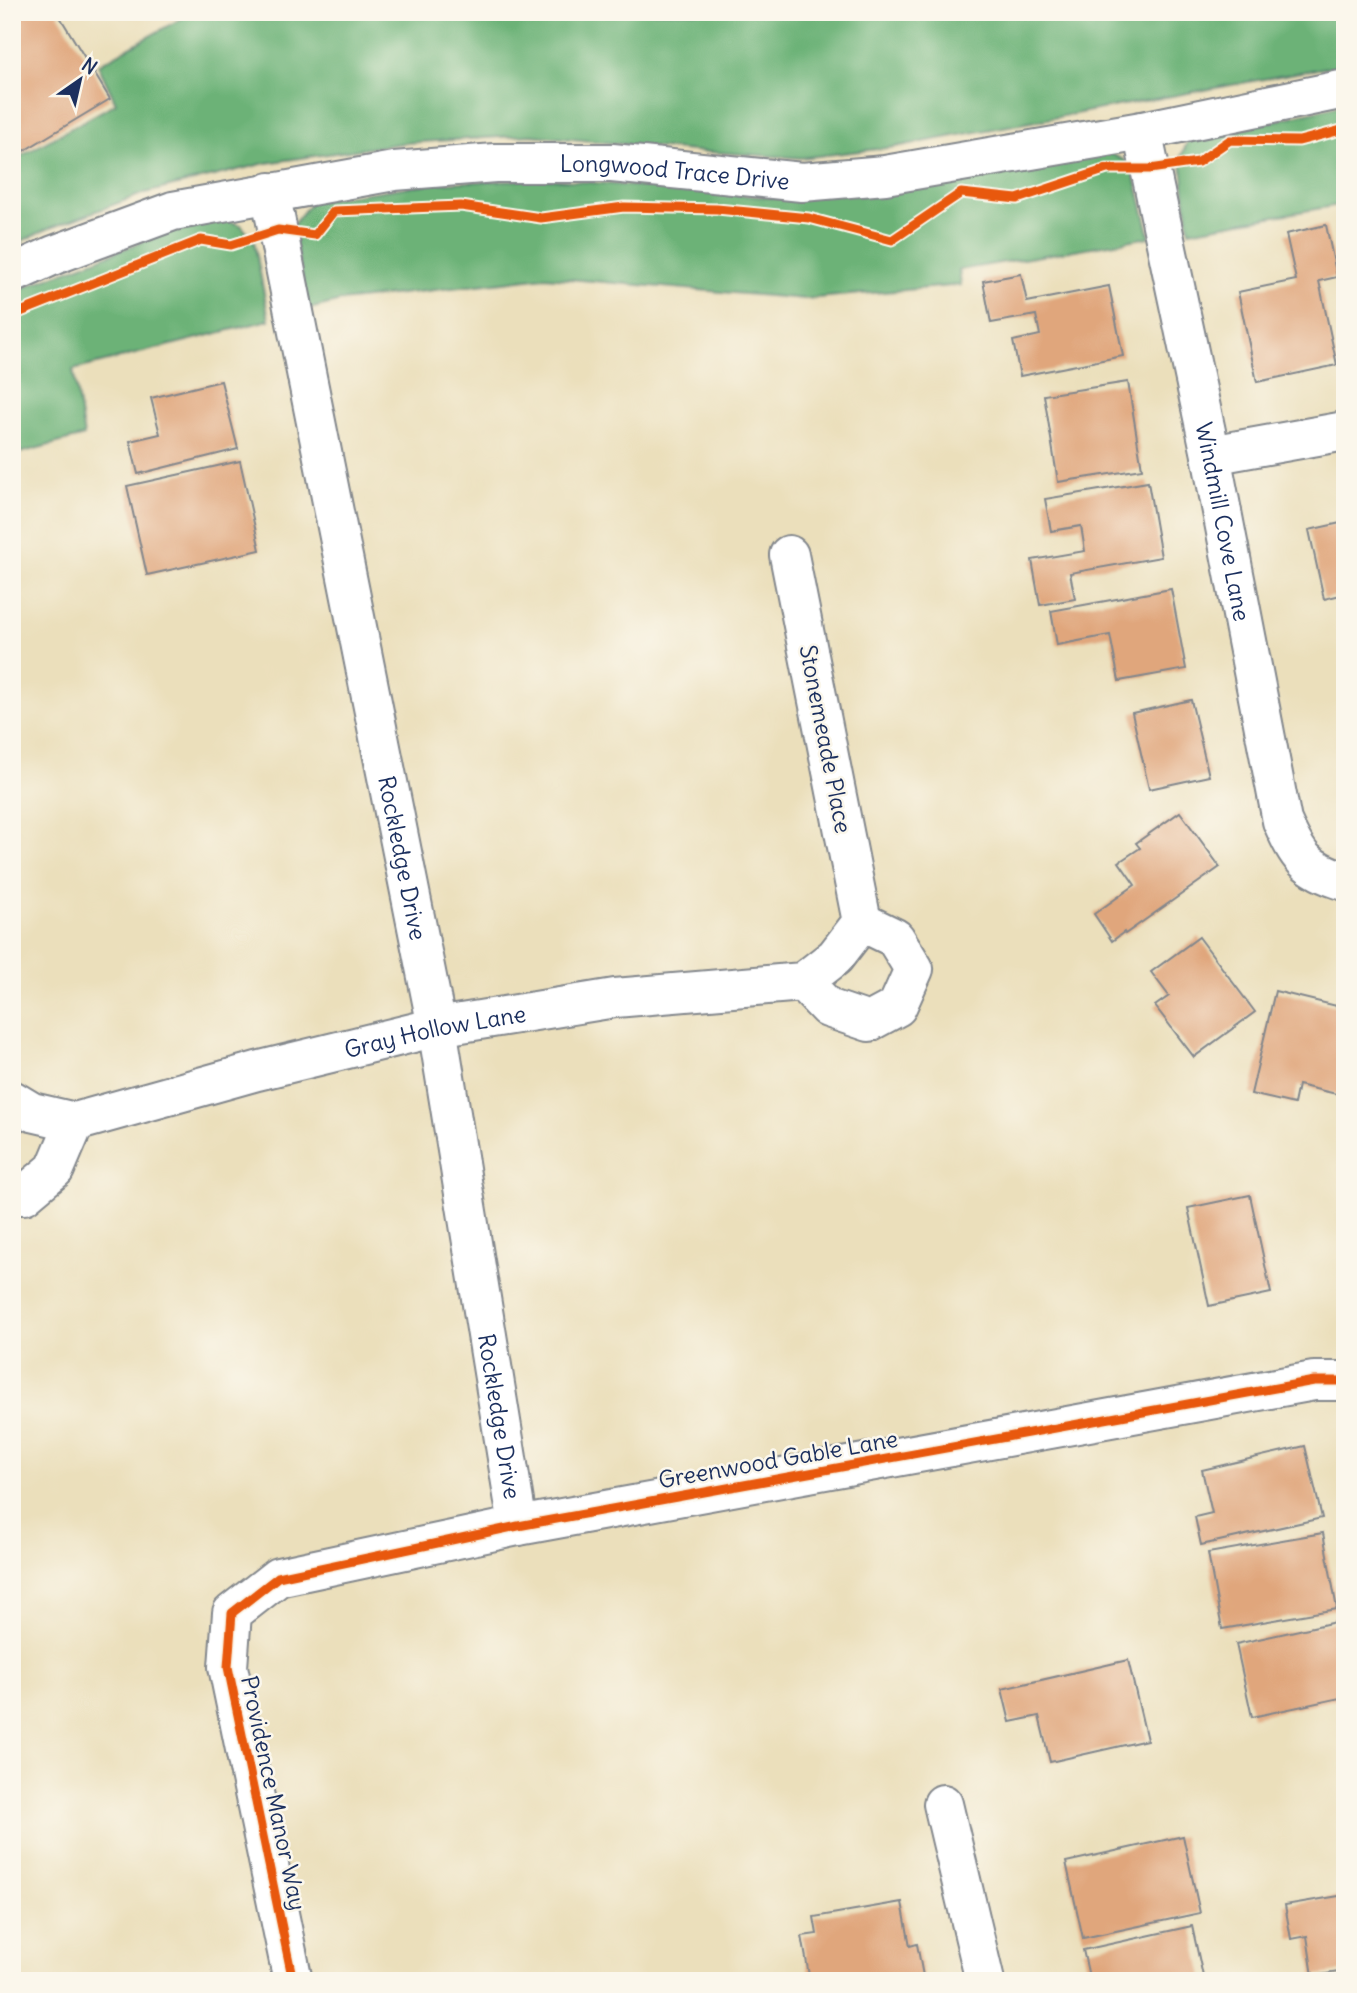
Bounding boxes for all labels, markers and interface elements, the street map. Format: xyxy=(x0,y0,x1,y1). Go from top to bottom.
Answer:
north arrow xyxy=(46,46,116,116)
text: N xyxy=(77,52,102,80)
street label: Longwood Trace Drive xyxy=(560,148,791,195)
street label: Windmill Cove Lane xyxy=(1190,419,1257,623)
street label: Stonemeade Place xyxy=(794,642,858,836)
street label: Rockledge Drive xyxy=(373,773,434,943)
street label: Gray Hollow Lane xyxy=(341,998,528,1064)
street label: Rockledge Drive xyxy=(473,1332,528,1501)
street label: Greenwood Gable Lane xyxy=(656,1424,900,1494)
street label: Providence Manor Way xyxy=(235,1673,313,1913)

